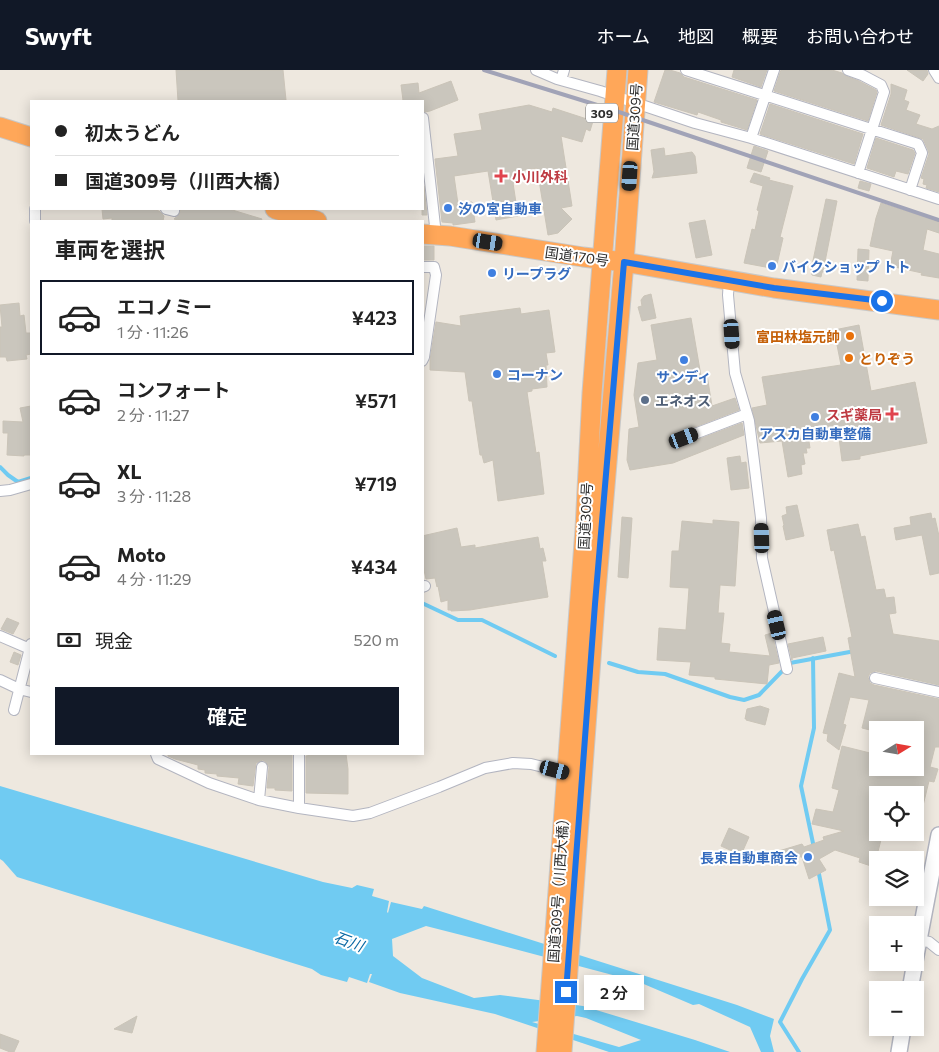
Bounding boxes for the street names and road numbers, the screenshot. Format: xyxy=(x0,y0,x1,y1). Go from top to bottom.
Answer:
street label: 国道309号 xyxy=(623,83,645,151)
road number: 309 xyxy=(586,104,618,122)
street label: 国道170号 xyxy=(544,243,610,269)
street label: 国道309号 xyxy=(575,482,595,550)
street label: 国道309号（川西大橋） xyxy=(544,811,572,963)

